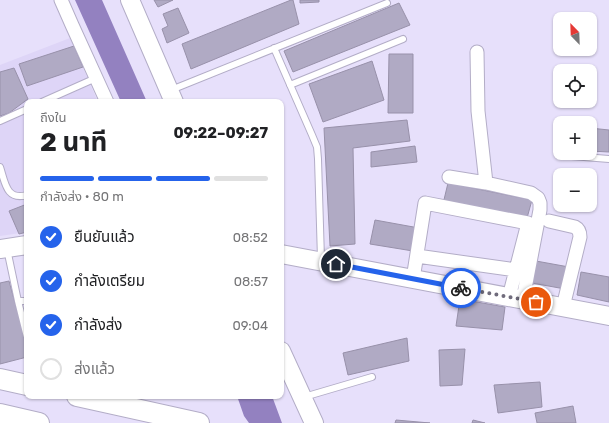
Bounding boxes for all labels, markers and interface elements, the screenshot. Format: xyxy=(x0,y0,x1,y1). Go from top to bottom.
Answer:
north arrow xyxy=(553,12,597,56)
map controls xyxy=(553,12,597,212)
button: locate xyxy=(553,64,597,108)
text: ถึงใน xyxy=(40,110,66,125)
button: + xyxy=(553,116,597,160)
text: 09:22–09:27 xyxy=(173,124,268,142)
text: 2 นาที xyxy=(40,127,107,158)
button: − xyxy=(553,168,597,212)
text: กำลังส่ง · 80 m xyxy=(40,189,124,204)
icon: check xyxy=(40,226,62,248)
text: ยืนยันแล้ว xyxy=(74,228,135,246)
text: 08:52 xyxy=(233,230,268,245)
pin xyxy=(319,247,353,281)
icon: home xyxy=(325,253,347,275)
courier xyxy=(441,268,481,308)
icon: check xyxy=(40,270,62,292)
text: กำลังเตรียม xyxy=(74,272,145,290)
text: 08:57 xyxy=(234,274,268,289)
icon: bike xyxy=(450,277,472,299)
pin xyxy=(519,285,553,319)
icon: bag xyxy=(525,291,547,313)
icon: check xyxy=(40,314,62,336)
text: กำลังส่ง xyxy=(74,316,122,334)
text: 09:04 xyxy=(232,318,268,333)
text: ส่งแล้ว xyxy=(74,360,115,378)

